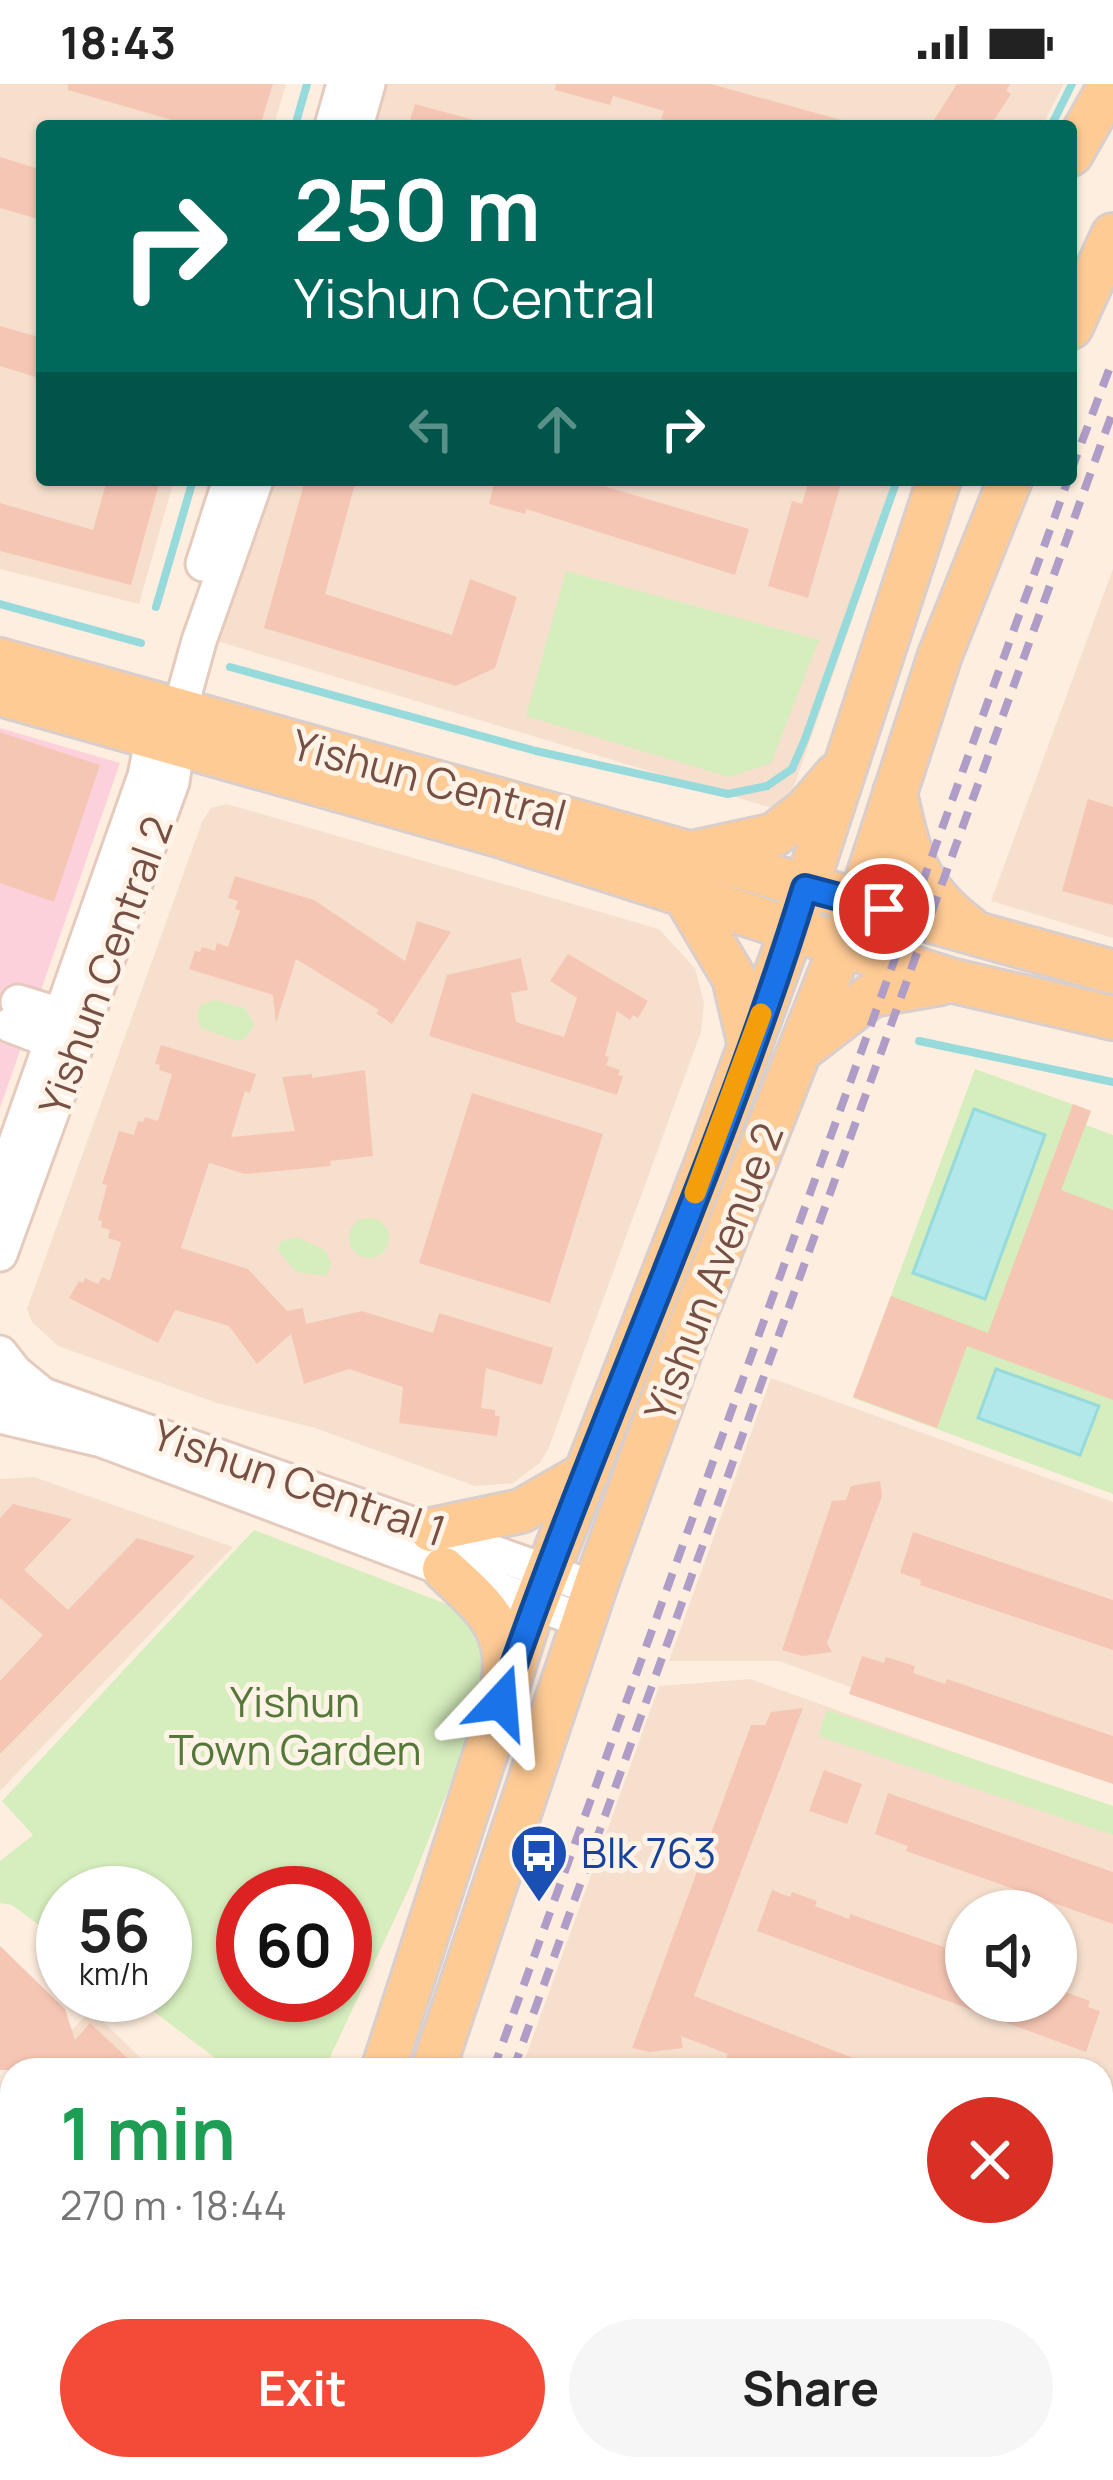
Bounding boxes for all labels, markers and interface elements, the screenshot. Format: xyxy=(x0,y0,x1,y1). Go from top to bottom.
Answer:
text: 18:43 xyxy=(60,11,176,73)
text: 250 m xyxy=(294,151,541,266)
icon: right xyxy=(96,168,252,324)
text: Yishun Central xyxy=(294,260,656,334)
icon: left xyxy=(398,396,464,462)
icon: ahead xyxy=(524,396,590,462)
icon: right xyxy=(650,396,716,462)
street label: Yishun Central xyxy=(286,715,573,843)
street label: Yishun Central 2 xyxy=(24,808,186,1123)
pin xyxy=(833,858,935,960)
icon: arrive xyxy=(851,876,917,942)
street label: Yishun Avenue 2 xyxy=(630,1114,797,1429)
street label: Yishun Central 1 xyxy=(145,1405,454,1559)
position arrow xyxy=(438,1639,564,1765)
park label: Yishun Town Garden xyxy=(169,1672,421,1778)
bus stop icon: Blk 763 xyxy=(508,1822,570,1904)
place label: Blk 763 xyxy=(581,1823,716,1881)
speed limit sign: 60 xyxy=(216,1866,372,2022)
text: 56 xyxy=(78,1888,150,1970)
map controls xyxy=(945,1890,1077,2022)
button: sound xyxy=(945,1890,1077,2022)
text: km/h xyxy=(79,1953,149,1994)
text: 1 min xyxy=(60,2083,236,2182)
button: close xyxy=(927,2097,1053,2223)
text: 270 m · 18:44 xyxy=(60,2178,287,2232)
button: Exit xyxy=(60,2319,545,2457)
button: Share xyxy=(569,2319,1053,2457)

